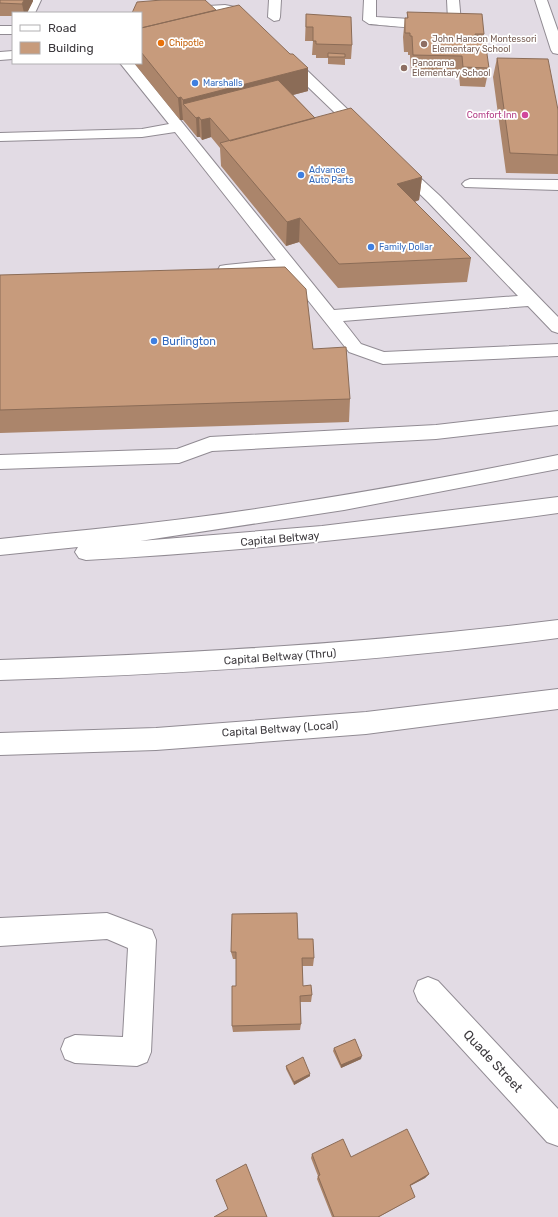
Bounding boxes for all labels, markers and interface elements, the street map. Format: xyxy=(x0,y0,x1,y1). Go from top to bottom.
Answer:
legend xyxy=(12,12,142,64)
text: Road xyxy=(48,21,76,35)
place label: John Hanson Montessori Elementary School xyxy=(432,34,536,54)
marker: Chipotle xyxy=(156,38,166,48)
place label: Chipotle xyxy=(169,38,204,48)
marker: John Hanson Montessori Elementary School xyxy=(419,39,429,49)
text: Building xyxy=(48,41,94,55)
place label: Panorama Elementary School xyxy=(412,58,491,78)
marker: Panorama Elementary School xyxy=(399,63,409,73)
marker: Marshalls xyxy=(190,78,200,88)
place label: Marshalls xyxy=(203,78,243,88)
place label: Comfort Inn xyxy=(467,110,517,120)
marker: Comfort Inn xyxy=(520,110,530,120)
place label: Advance Auto Parts xyxy=(309,165,354,185)
marker: Advance Auto Parts xyxy=(296,170,306,180)
marker: Family Dollar xyxy=(366,242,376,252)
place label: Family Dollar xyxy=(379,242,433,252)
place label: Burlington xyxy=(162,335,216,348)
marker: Burlington xyxy=(149,336,159,346)
street label: Capital Beltway xyxy=(240,529,320,549)
street label: Capital Beltway (Thru) xyxy=(223,647,337,667)
street label: Capital Beltway (Local) xyxy=(221,718,339,740)
street label: Quade Street xyxy=(460,1027,526,1095)

